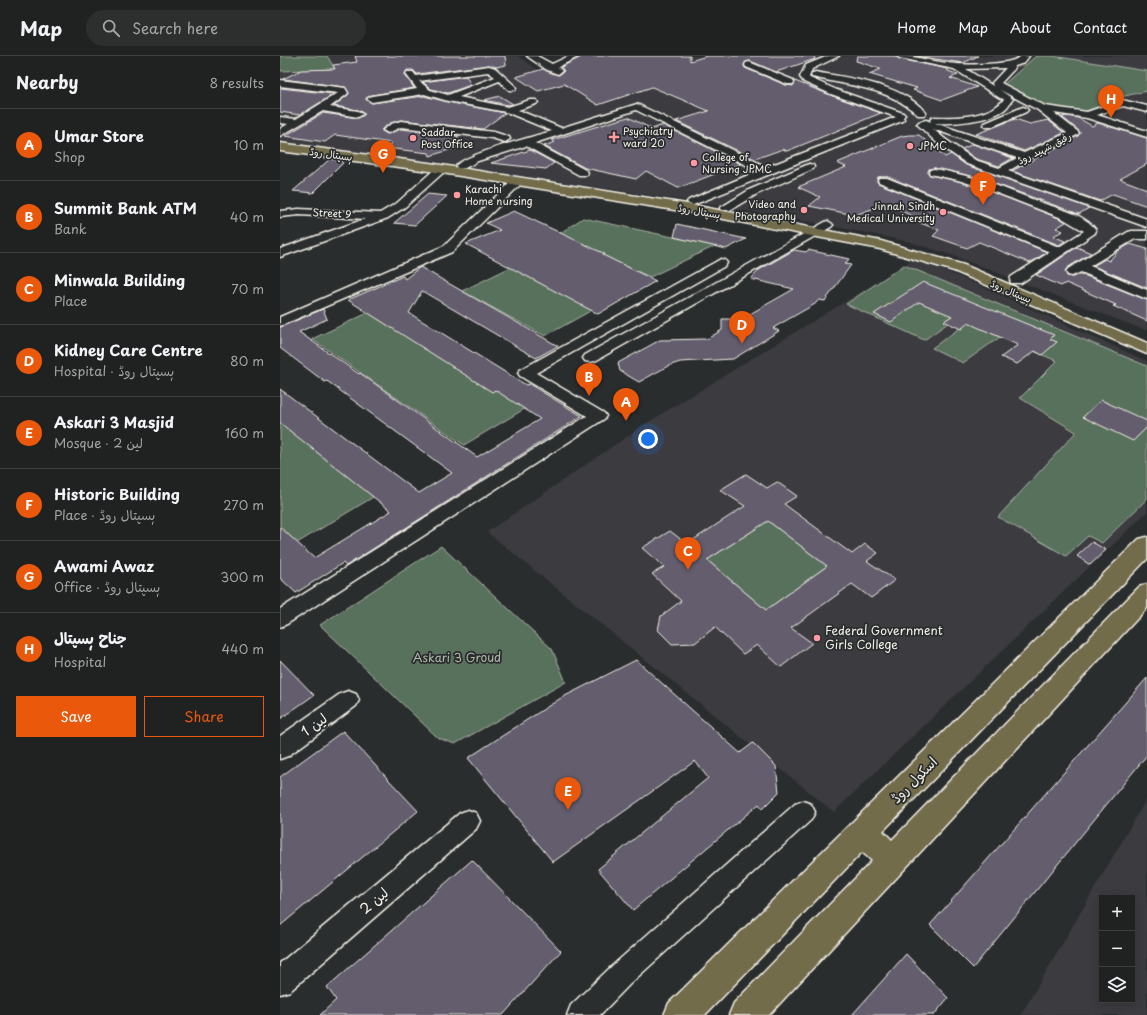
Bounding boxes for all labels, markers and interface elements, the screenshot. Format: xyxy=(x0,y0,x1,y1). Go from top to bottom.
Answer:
search box xyxy=(86,10,366,46)
text: Map xyxy=(20,14,62,42)
text: Search here xyxy=(132,16,218,39)
icon: search xyxy=(100,17,122,39)
text: Home xyxy=(897,17,936,38)
text: Map xyxy=(958,17,988,38)
text: About xyxy=(1010,17,1051,38)
text: Contact xyxy=(1073,17,1127,38)
text: Nearby xyxy=(16,69,78,95)
text: 8 results xyxy=(210,73,264,92)
pin: H xyxy=(1098,85,1124,118)
place label: Psychiatry ward 20 xyxy=(623,123,673,150)
text: Umar Store xyxy=(54,124,144,147)
place label: Saddar Post Office xyxy=(421,124,473,151)
street label: رفیق شہید روڈ xyxy=(1014,128,1073,168)
marker: Psychiatry ward 20 xyxy=(608,131,620,143)
marker: Saddar Post Office xyxy=(408,133,418,143)
text: A xyxy=(24,135,34,154)
text: 10 m xyxy=(234,135,264,154)
place label: JPMC xyxy=(918,138,947,153)
pin: G xyxy=(370,140,396,173)
marker: JPMC xyxy=(905,141,915,151)
street label: ہسپتال روڈ xyxy=(309,143,354,165)
text: Shop xyxy=(54,147,85,166)
place label: College of Nursing JPMC xyxy=(702,149,772,176)
marker: College of Nursing JPMC xyxy=(689,158,699,168)
pin: F xyxy=(970,172,996,205)
place label: Karachi Home nursing xyxy=(465,181,533,208)
marker: Karachi Home nursing xyxy=(452,190,462,200)
text: Summit Bank ATM xyxy=(54,196,197,219)
place label: Video and Photography xyxy=(735,196,796,224)
place label: Jinnah Sindh Medical University xyxy=(847,198,935,225)
street label: ہسپتال روڈ xyxy=(676,199,722,223)
street label: Street 9 xyxy=(312,204,352,221)
marker: Video and Photography xyxy=(799,205,809,215)
text: B xyxy=(25,207,33,226)
text: 40 m xyxy=(230,207,264,226)
marker: Jinnah Sindh Medical University xyxy=(938,207,948,217)
text: Bank xyxy=(54,219,87,238)
text: Minwala Building xyxy=(54,268,185,291)
street label: ہسپتال روڈ xyxy=(988,275,1034,307)
text: C xyxy=(24,279,34,298)
text: 70 m xyxy=(231,279,264,298)
text: Place xyxy=(54,291,87,310)
pin: D xyxy=(729,311,755,344)
text: Kidney Care Centre xyxy=(54,338,203,361)
text: D xyxy=(24,351,34,370)
text: 80 m xyxy=(230,351,264,370)
text: Hospital · ہسپتال روڈ xyxy=(54,361,174,380)
pin: B xyxy=(576,363,602,396)
pin: A xyxy=(613,388,639,421)
text: Askari 3 Masjid xyxy=(54,410,174,433)
text: E xyxy=(25,423,33,442)
text: 160 m xyxy=(225,423,264,442)
your location xyxy=(638,429,658,449)
text: Mosque · لین 2 xyxy=(54,433,143,452)
text: Historic Building xyxy=(54,482,180,505)
text: F xyxy=(25,495,33,514)
text: 270 m xyxy=(223,495,264,514)
text: Place · ہسپتال روڈ xyxy=(54,505,155,524)
pin: C xyxy=(675,537,701,570)
text: Awami Awaz xyxy=(54,554,154,577)
text: G xyxy=(24,567,34,586)
text: 300 m xyxy=(220,567,264,586)
text: Office · ہسپتال روڈ xyxy=(54,577,160,596)
place label: Federal Government Girls College xyxy=(825,621,943,653)
text: جناح ہسپتال xyxy=(54,626,127,649)
marker: Federal Government Girls College xyxy=(812,633,822,643)
text: H xyxy=(24,639,34,658)
text: 440 m xyxy=(221,639,264,658)
park label: Askari 3 Groud xyxy=(413,648,501,666)
text: Hospital xyxy=(54,652,106,671)
button: Save xyxy=(16,696,136,737)
button: Share xyxy=(144,696,264,737)
street label: لین 1 xyxy=(296,708,331,741)
street label: اسکول روڈ xyxy=(886,752,942,808)
pin: E xyxy=(555,777,581,810)
street label: لین 2 xyxy=(355,882,393,919)
map controls xyxy=(1099,895,1135,1003)
button: + xyxy=(1099,895,1135,931)
button: − xyxy=(1099,931,1135,967)
button: layers xyxy=(1099,967,1135,1003)

